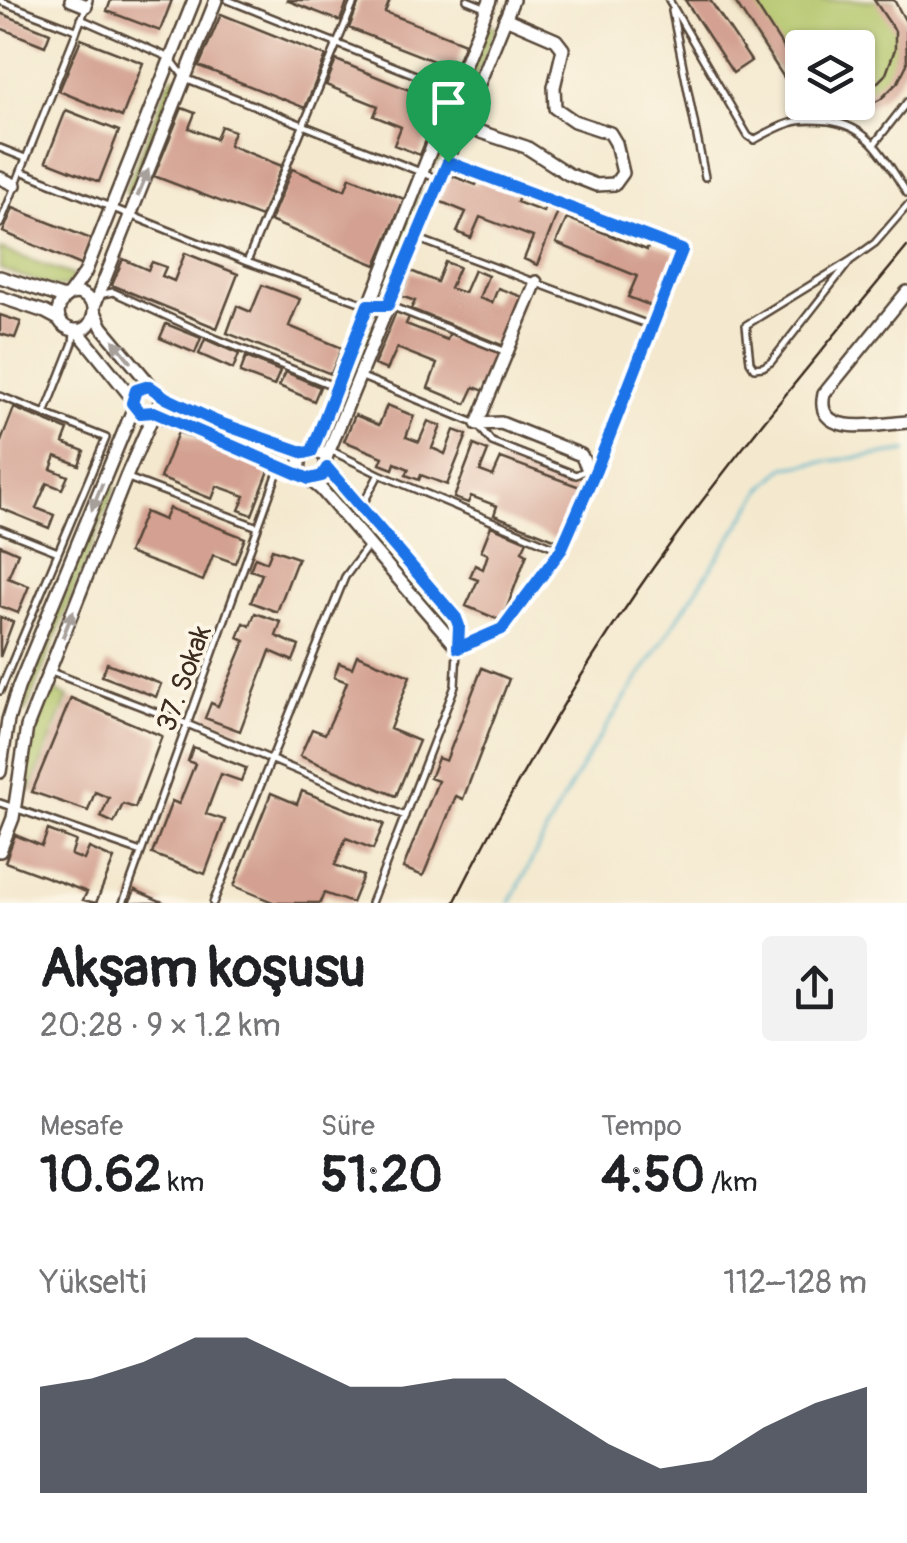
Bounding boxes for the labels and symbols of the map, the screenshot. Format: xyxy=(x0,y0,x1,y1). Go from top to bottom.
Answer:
pin xyxy=(406,60,491,163)
one-way arrow xyxy=(136,168,152,198)
one-way arrow xyxy=(112,339,133,364)
one-way arrow xyxy=(88,483,104,513)
one-way arrow xyxy=(60,609,76,639)
street label: 37. Sokak xyxy=(149,620,220,736)

